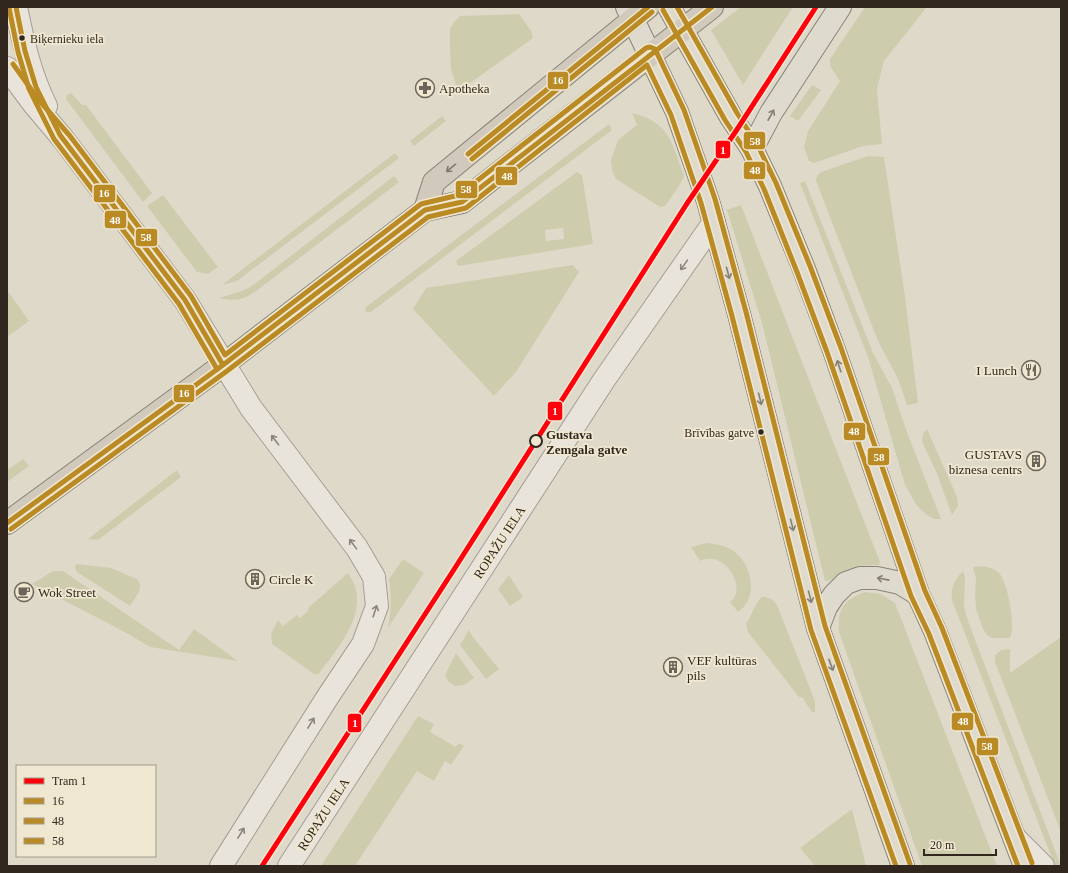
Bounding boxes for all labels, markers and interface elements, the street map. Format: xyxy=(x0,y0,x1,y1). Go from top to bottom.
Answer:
place label: Biķernieku iela xyxy=(30,32,104,46)
marker: Biķernieku iela xyxy=(17,33,27,43)
line badge: 16 xyxy=(547,71,569,90)
text: 16 xyxy=(553,74,564,86)
pharmacy icon: Apotheka xyxy=(414,77,436,99)
place label: Apotheka xyxy=(439,81,490,96)
one-way arrow xyxy=(767,109,775,121)
line badge: 58 xyxy=(743,131,766,150)
text: 58 xyxy=(750,135,761,147)
line badge: 1 xyxy=(715,140,731,159)
text: 1 xyxy=(720,144,726,156)
line badge: 48 xyxy=(743,161,766,180)
one-way arrow xyxy=(446,163,456,172)
text: 48 xyxy=(750,164,761,176)
line badge: 48 xyxy=(495,166,518,186)
text: 48 xyxy=(502,170,513,182)
line badge: 58 xyxy=(455,180,478,199)
text: 58 xyxy=(461,183,472,195)
line badge: 16 xyxy=(93,184,116,203)
text: 16 xyxy=(99,187,110,199)
line badge: 48 xyxy=(104,210,127,229)
text: 48 xyxy=(110,214,121,226)
line badge: 58 xyxy=(135,228,158,247)
text: 58 xyxy=(141,231,152,243)
one-way arrow xyxy=(680,259,688,270)
one-way arrow xyxy=(725,266,732,279)
one-way arrow xyxy=(835,359,842,372)
restaurant icon: I Lunch xyxy=(1020,359,1042,381)
place label: I Lunch xyxy=(976,363,1017,378)
line badge: 16 xyxy=(173,384,195,403)
text: 16 xyxy=(179,387,190,399)
one-way arrow xyxy=(757,392,764,405)
line badge: 1 xyxy=(547,401,563,421)
text: 1 xyxy=(552,405,558,417)
line badge: 48 xyxy=(843,422,866,441)
text: 48 xyxy=(849,425,860,437)
place label: Brīvības gatve xyxy=(684,426,754,440)
place label: Gustava Zemgala gatve xyxy=(546,427,627,457)
marker: Brīvības gatve xyxy=(756,427,766,437)
one-way arrow xyxy=(271,434,279,445)
marker: Gustava Zemgala gatve xyxy=(529,434,543,448)
line badge: 58 xyxy=(867,447,890,466)
place label: GUSTAVS biznesa centrs xyxy=(949,447,1022,477)
building icon: GUSTAVS biznesa centrs xyxy=(1025,450,1047,472)
text: 58 xyxy=(874,451,885,463)
street label: ROPAŽU IELA xyxy=(470,503,529,581)
one-way arrow xyxy=(789,518,796,531)
one-way arrow xyxy=(349,538,358,549)
building icon: Circle K xyxy=(244,568,266,590)
place label: Circle K xyxy=(269,572,314,587)
one-way arrow xyxy=(877,575,890,583)
cafe icon: Wok Street xyxy=(13,581,35,603)
place label: Wok Street xyxy=(38,585,96,600)
one-way arrow xyxy=(807,590,815,603)
one-way arrow xyxy=(372,605,379,618)
place label: VEF kultūras pils xyxy=(687,653,757,683)
building icon: VEF kultūras pils xyxy=(662,656,684,678)
one-way arrow xyxy=(828,659,836,671)
line badge: 48 xyxy=(951,712,974,731)
line badge: 1 xyxy=(347,713,362,733)
text: 48 xyxy=(958,715,969,727)
text: 1 xyxy=(352,717,358,729)
one-way arrow xyxy=(307,718,315,729)
line badge: 58 xyxy=(976,737,999,756)
text: 58 xyxy=(982,740,993,752)
legend xyxy=(16,765,156,857)
text: Tram 1 xyxy=(52,774,87,788)
street label: ROPAŽU IELA xyxy=(294,775,353,853)
text: 16 xyxy=(52,794,64,808)
text: 48 xyxy=(52,814,64,828)
one-way arrow xyxy=(238,827,246,839)
scale bar xyxy=(924,831,996,857)
text: 58 xyxy=(52,834,64,848)
text: 20 m xyxy=(930,838,955,852)

